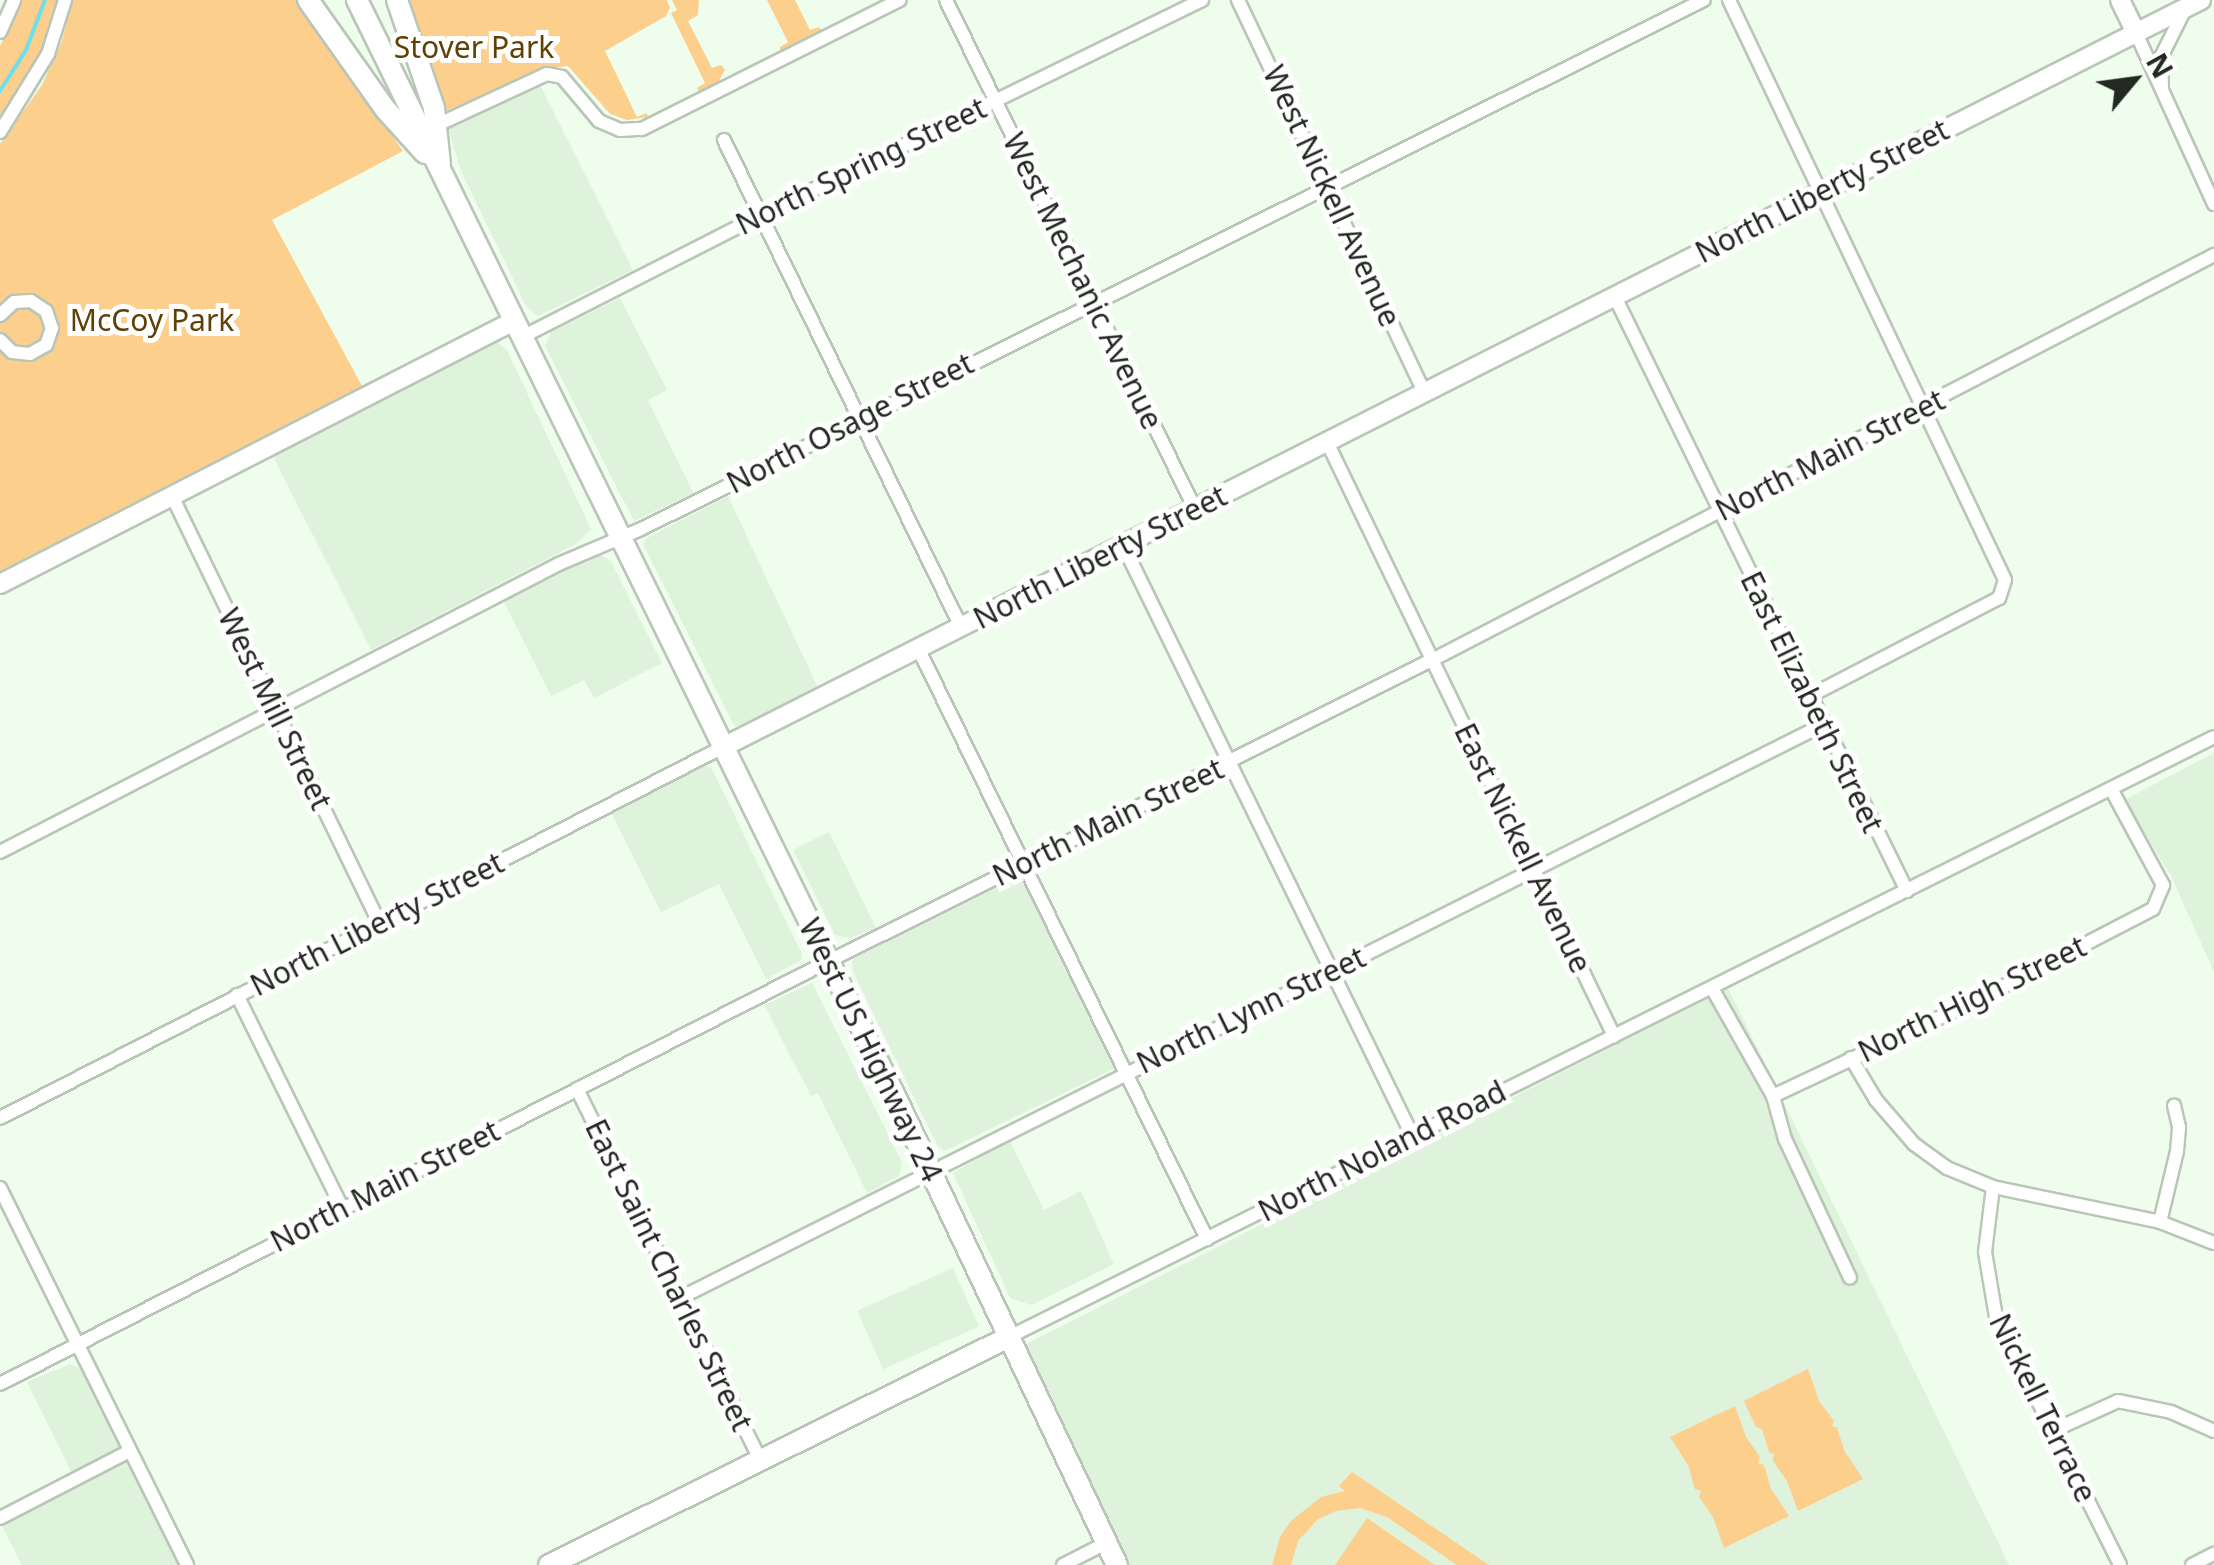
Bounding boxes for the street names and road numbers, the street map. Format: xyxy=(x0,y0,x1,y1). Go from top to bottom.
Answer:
street label: West Nickell Avenue xyxy=(1256,60,1408,332)
street label: North Spring Street xyxy=(730,90,992,242)
street label: North Liberty Street xyxy=(1689,112,1955,270)
street label: West Mechanic Avenue xyxy=(996,127,1170,435)
street label: North Osage Street xyxy=(721,345,979,501)
street label: North Main Street xyxy=(1709,382,1951,528)
street label: North Liberty Street xyxy=(967,478,1233,636)
street label: East Elizabeth Street xyxy=(1733,566,1891,838)
street label: West Mill Street xyxy=(211,603,339,815)
street label: East Nickell Avenue xyxy=(1447,717,1599,979)
street label: North Main Street xyxy=(987,751,1229,893)
street label: North Liberty Street xyxy=(244,845,510,1003)
street label: West US Highway 24 xyxy=(792,913,950,1187)
street label: North High Street xyxy=(1852,928,2092,1070)
street label: North Lynn Street xyxy=(1131,939,1371,1081)
street label: North Noland Road xyxy=(1252,1073,1512,1229)
street label: North Main Street xyxy=(264,1113,506,1259)
street label: East Saint Charles Street xyxy=(578,1113,760,1437)
street label: Nickell Terrace xyxy=(1982,1308,2104,1508)

